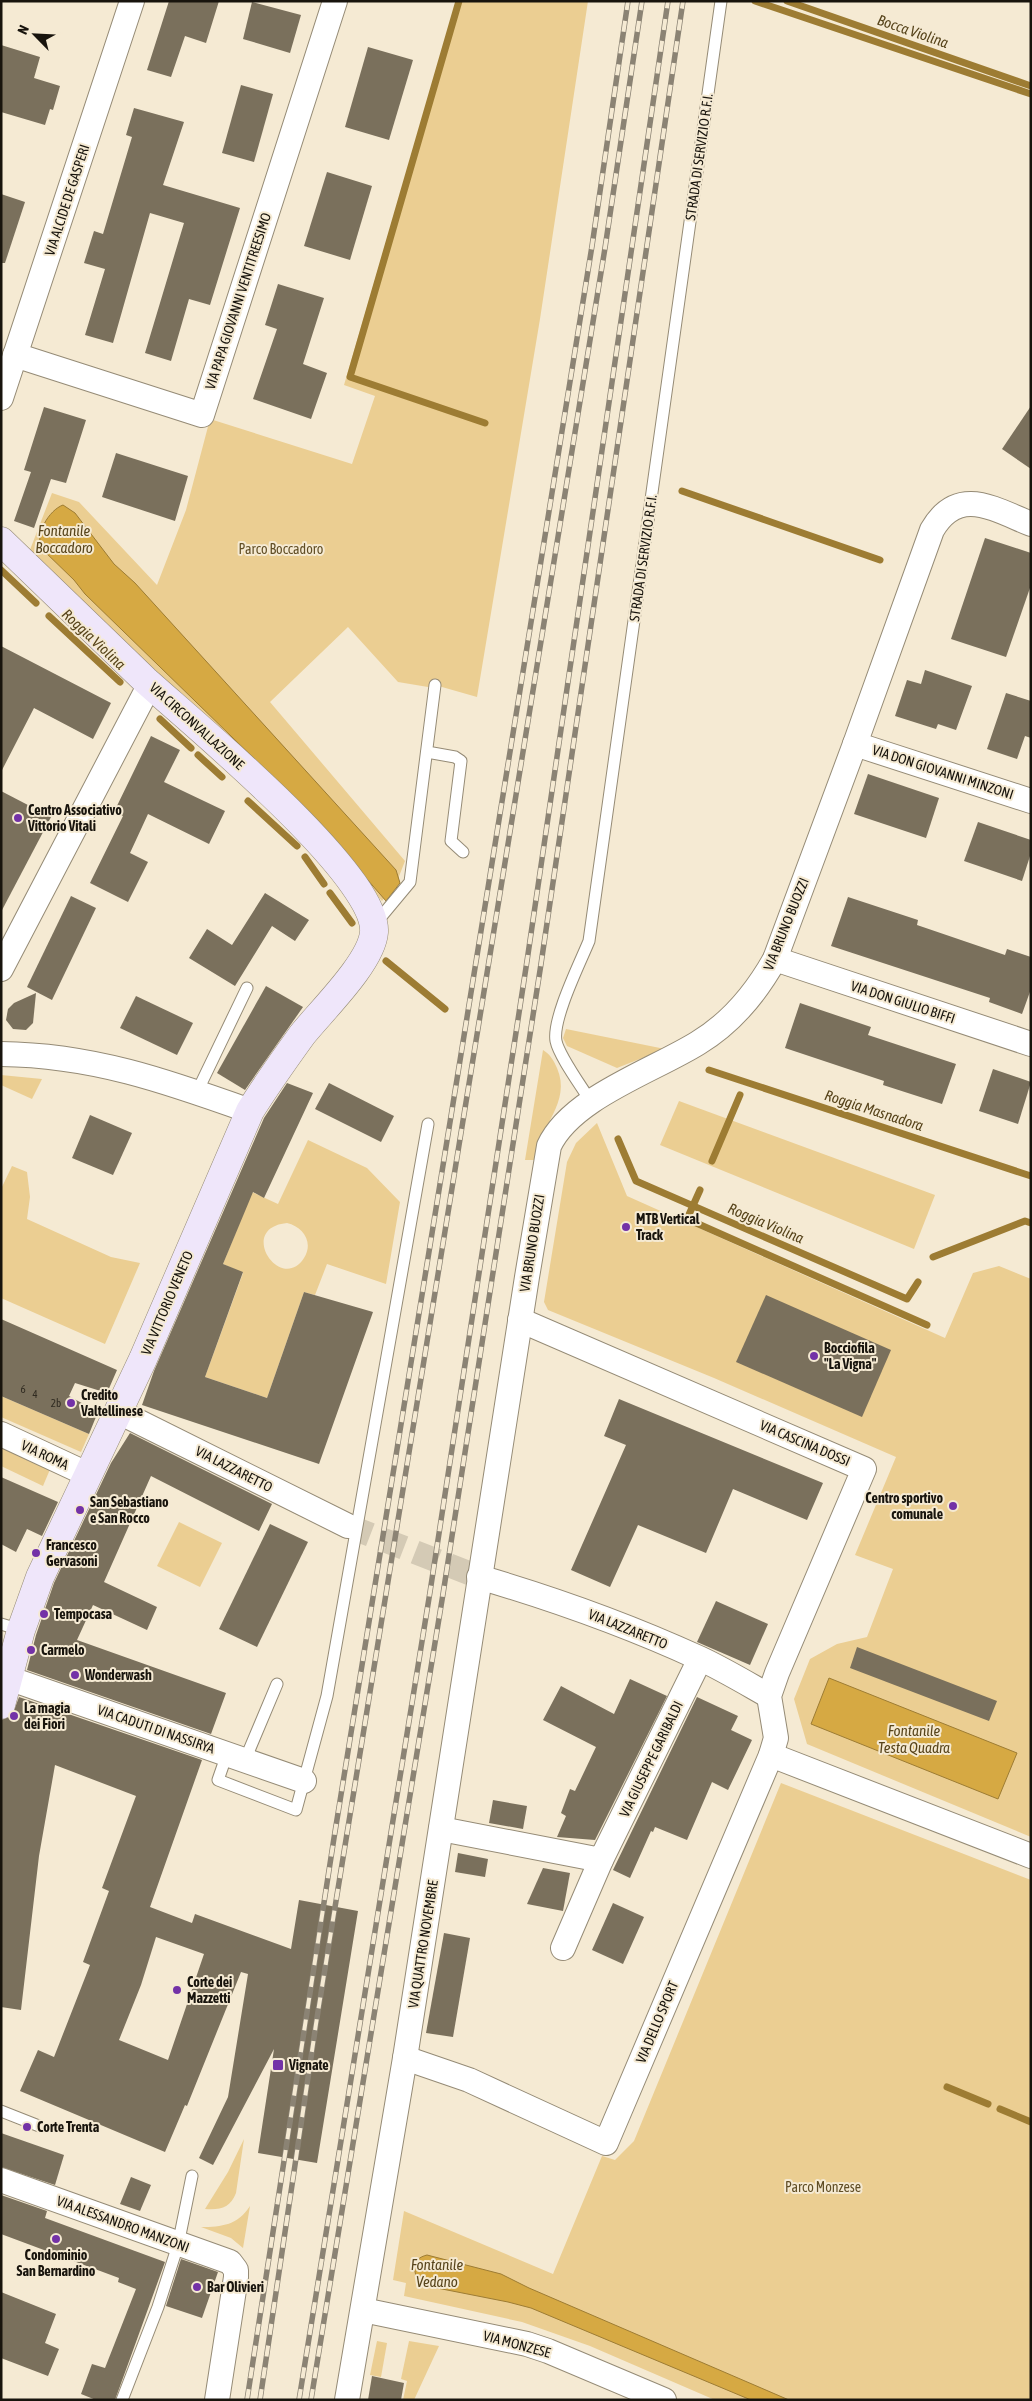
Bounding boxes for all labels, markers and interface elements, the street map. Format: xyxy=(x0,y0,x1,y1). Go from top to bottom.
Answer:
north arrow xyxy=(10,10,60,60)
water label: Bocca Violina xyxy=(875,11,951,51)
text: N xyxy=(14,23,32,37)
street label: STRADA DI SERVIZIO R.F.I. xyxy=(682,93,716,221)
street label: VIA ALCIDE DE GASPERI xyxy=(41,142,93,258)
street label: VIA PAPA GIOVANNI VENTITREESIMO xyxy=(202,211,274,391)
street label: STRADA DI SERVIZIO R.F.I. xyxy=(626,494,660,622)
water label: Fontanile Boccadoro xyxy=(35,522,93,556)
park label: Parco Boccadoro xyxy=(239,541,323,557)
water label: Roggia Violina xyxy=(59,605,129,673)
street label: VIA CIRCONVALLAZIONE xyxy=(146,679,248,773)
street label: VIA DON GIOVANNI MINZONI xyxy=(870,742,1016,802)
place label: Centro Associativo Vittorio Vitali xyxy=(27,802,122,834)
marker: Centro Associativo Vittorio Vitali xyxy=(12,812,24,824)
street label: VIA BRUNO BUOZZI xyxy=(760,875,812,973)
street label: VIA DON GIULIO BIFFI xyxy=(849,978,957,1026)
water label: Roggia Masnadora xyxy=(823,1086,925,1134)
street label: VIA BRUNO BUOZZI xyxy=(516,1193,548,1293)
water label: Roggia Violina xyxy=(726,1199,806,1247)
place label: MTB Vertical Track xyxy=(636,1211,700,1243)
marker: MTB Vertical Track xyxy=(620,1221,632,1233)
street label: VIA VITTORIO VENETO xyxy=(138,1249,196,1357)
place label: Bocciofila "La Vigna" xyxy=(824,1340,877,1372)
marker: Bocciofila "La Vigna" xyxy=(808,1350,820,1362)
house number: 6 xyxy=(20,1383,26,1395)
place label: Credito Valtellinese xyxy=(80,1387,143,1419)
house number: 4 xyxy=(32,1388,38,1400)
house number: 2b xyxy=(51,1397,61,1409)
marker: Credito Valtellinese xyxy=(65,1397,77,1409)
street label: VIA CASCINA DOSSI xyxy=(757,1417,853,1469)
street label: VIA ROMA xyxy=(19,1437,71,1473)
street label: VIA LAZZARETTO xyxy=(193,1443,275,1495)
place label: Centro sportivo comunale xyxy=(865,1490,943,1522)
place label: San Sebastiano e San Rocco xyxy=(90,1494,169,1526)
marker: Centro sportivo comunale xyxy=(947,1500,959,1512)
marker: San Sebastiano e San Rocco xyxy=(74,1504,86,1516)
place label: Francesco Gervasoni xyxy=(46,1537,98,1569)
marker: Francesco Gervasoni xyxy=(30,1547,42,1559)
place label: Tempocasa xyxy=(54,1606,113,1622)
street label: VIA LAZZARETTO xyxy=(586,1606,670,1652)
marker: Tempocasa xyxy=(38,1608,50,1620)
place label: Carmelo xyxy=(41,1642,85,1658)
marker: Carmelo xyxy=(25,1644,37,1656)
place label: Wonderwash xyxy=(84,1667,152,1683)
marker: Wonderwash xyxy=(69,1669,81,1681)
street label: VIA GIUSEPPE GARIBALDI xyxy=(616,1698,686,1820)
place label: La magia dei Fiori xyxy=(24,1700,71,1732)
street label: VIA CADUTI DI NASSIRYA xyxy=(95,1701,217,1757)
marker: La magia dei Fiori xyxy=(8,1710,20,1722)
water label: Fontanile Testa Quadra xyxy=(878,1722,950,1756)
street label: VIA QUATTRO NOVEMBRE xyxy=(405,1879,441,2009)
place label: Corte dei Mazzetti xyxy=(187,1974,232,2006)
street label: VIA DELLO SPORT xyxy=(632,1978,682,2066)
marker: Corte dei Mazzetti xyxy=(171,1984,183,1996)
place label: Vignate xyxy=(288,2057,329,2073)
marker: Vignate xyxy=(271,2058,285,2072)
place label: Corte Trenta xyxy=(37,2119,100,2135)
marker: Corte Trenta xyxy=(21,2121,33,2133)
park label: Parco Monzese xyxy=(785,2179,861,2195)
street label: VIA ALESSANDRO MANZONI xyxy=(55,2193,191,2255)
marker: Condominio San Bernardino xyxy=(50,2233,62,2245)
place label: Condominio San Bernardino xyxy=(17,2247,96,2279)
water label: Fontanile Vedano xyxy=(411,2256,463,2290)
place label: Bar Olivieri xyxy=(207,2279,264,2295)
marker: Bar Olivieri xyxy=(191,2281,203,2293)
street label: VIA MONZESE xyxy=(482,2327,552,2361)

